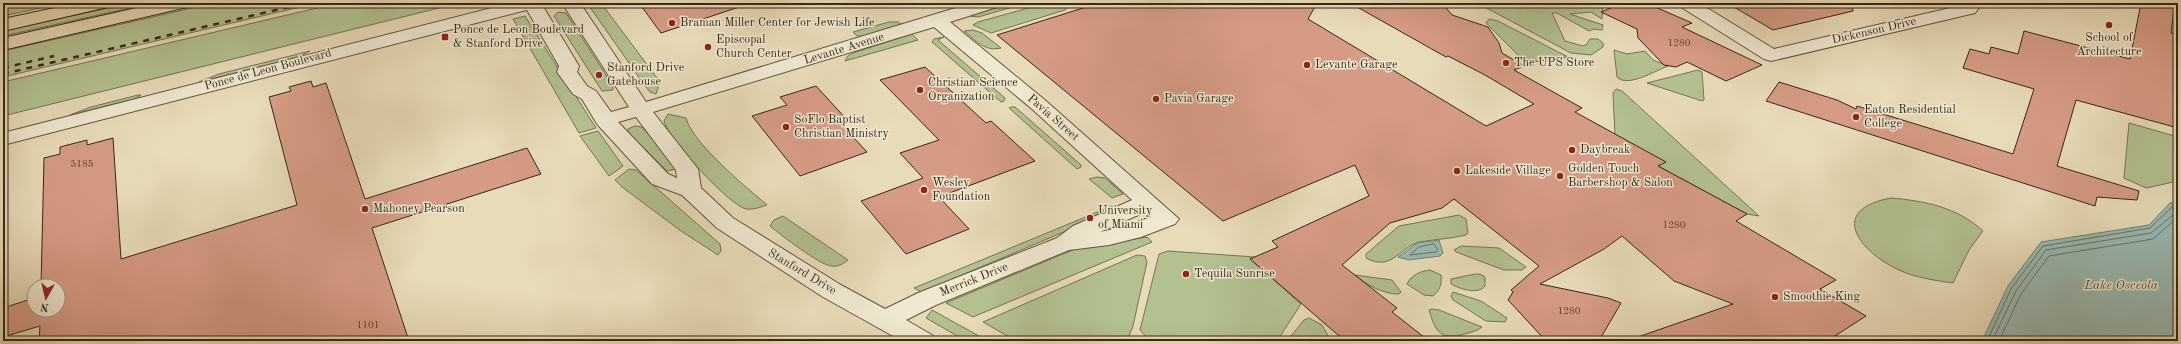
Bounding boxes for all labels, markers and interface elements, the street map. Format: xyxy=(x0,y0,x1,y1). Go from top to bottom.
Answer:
street label: Dickenson Drive xyxy=(1831,15,1918,47)
place label: Braman Miller Center for Jewish Life xyxy=(680,17,875,29)
marker: Braman Miller Center for Jewish Life xyxy=(667,18,677,28)
marker: School of Architecture xyxy=(2104,20,2114,30)
place label: Ponce de Leon Boulevard & Stanford Drive xyxy=(453,24,584,50)
street label: Levante Avenue xyxy=(802,31,886,67)
marker: Ponce de Leon Boulevard & Stanford Drive xyxy=(440,32,450,42)
place label: School of Architecture xyxy=(2076,32,2142,58)
place label: Episcopal Church Center xyxy=(716,34,792,60)
house number: 1280 xyxy=(1667,38,1691,48)
marker: Episcopal Church Center xyxy=(703,42,713,52)
street label: Ponce de Leon Boulevard xyxy=(203,47,333,93)
place label: The UPS Store xyxy=(1514,57,1595,69)
marker: The UPS Store xyxy=(1501,58,1511,68)
place label: Levante Garage xyxy=(1315,59,1398,71)
marker: Levante Garage xyxy=(1302,60,1312,70)
place label: Stanford Drive Gatehouse xyxy=(607,62,685,88)
marker: Stanford Drive Gatehouse xyxy=(594,70,604,80)
place label: Christian Science Organization xyxy=(928,77,1018,103)
marker: Christian Science Organization xyxy=(915,85,925,95)
street label: Pavia Street xyxy=(1025,93,1081,143)
place label: Pavia Garage xyxy=(1164,93,1234,105)
marker: Pavia Garage xyxy=(1151,94,1161,104)
place label: Eaton Residential College xyxy=(1864,104,1956,130)
marker: Eaton Residential College xyxy=(1851,112,1861,122)
place label: SoFlo Baptist Christian Ministry xyxy=(794,114,889,140)
marker: SoFlo Baptist Christian Ministry xyxy=(781,122,791,132)
place label: Daybreak xyxy=(1580,144,1630,156)
marker: Daybreak xyxy=(1567,145,1577,155)
house number: 5185 xyxy=(70,159,94,169)
place label: Golden Touch Barbershop & Salon xyxy=(1568,163,1673,189)
place label: Lakeside Village xyxy=(1465,165,1551,177)
marker: Lakeside Village xyxy=(1452,166,1462,176)
marker: Golden Touch Barbershop & Salon xyxy=(1555,171,1565,181)
place label: Wesley Foundation xyxy=(932,177,991,203)
marker: Wesley Foundation xyxy=(919,185,929,195)
place label: Mahoney Pearson xyxy=(373,203,465,215)
marker: Mahoney Pearson xyxy=(360,204,370,214)
place label: University of Miami xyxy=(1098,205,1153,231)
marker: University of Miami xyxy=(1085,213,1095,223)
house number: 1280 xyxy=(1662,220,1686,230)
street label: Stanford Drive xyxy=(766,247,839,297)
street label: Merrick Drive xyxy=(938,261,1010,299)
place label: Tequila Sunrise xyxy=(1194,268,1275,280)
marker: Tequila Sunrise xyxy=(1181,269,1191,279)
north arrow xyxy=(26,278,66,318)
water label: Lake Osceola xyxy=(2083,279,2158,292)
place label: Smoothie King xyxy=(1783,291,1861,303)
marker: Smoothie King xyxy=(1770,292,1780,302)
text: N xyxy=(39,300,50,312)
house number: 1280 xyxy=(1557,306,1581,316)
house number: 1101 xyxy=(356,320,380,330)

